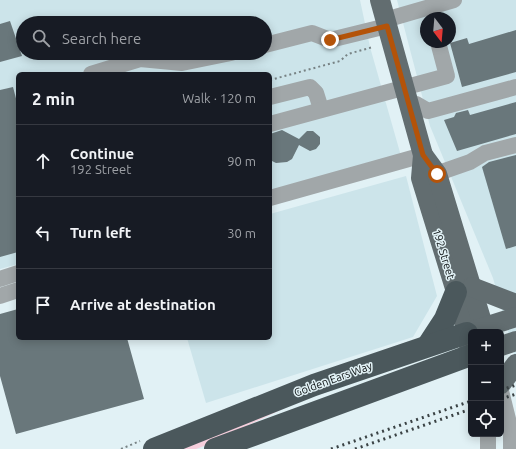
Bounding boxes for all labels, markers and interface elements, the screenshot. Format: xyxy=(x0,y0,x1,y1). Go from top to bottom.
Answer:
north arrow xyxy=(420,12,456,48)
search box xyxy=(16,16,272,60)
icon: search xyxy=(30,27,52,49)
text: Search here xyxy=(62,30,141,47)
route end xyxy=(321,31,339,49)
text: 2 min xyxy=(32,89,75,108)
text: Walk · 120 m xyxy=(182,91,256,105)
text: Continue xyxy=(70,145,134,162)
icon: ahead xyxy=(32,150,54,172)
text: 90 m xyxy=(227,154,256,168)
text: 192 Street xyxy=(70,162,131,176)
route start xyxy=(428,165,446,183)
icon: left xyxy=(32,222,54,244)
text: Turn left xyxy=(70,224,131,241)
text: 30 m xyxy=(227,226,256,240)
street label: 192 Street xyxy=(431,227,458,281)
icon: arrive xyxy=(32,294,54,316)
text: Arrive at destination xyxy=(70,296,216,313)
map controls xyxy=(468,329,504,437)
button: + xyxy=(468,329,504,365)
street label: Golden Ears Way xyxy=(292,359,374,399)
button: − xyxy=(468,365,504,401)
button: locate xyxy=(468,401,504,437)

